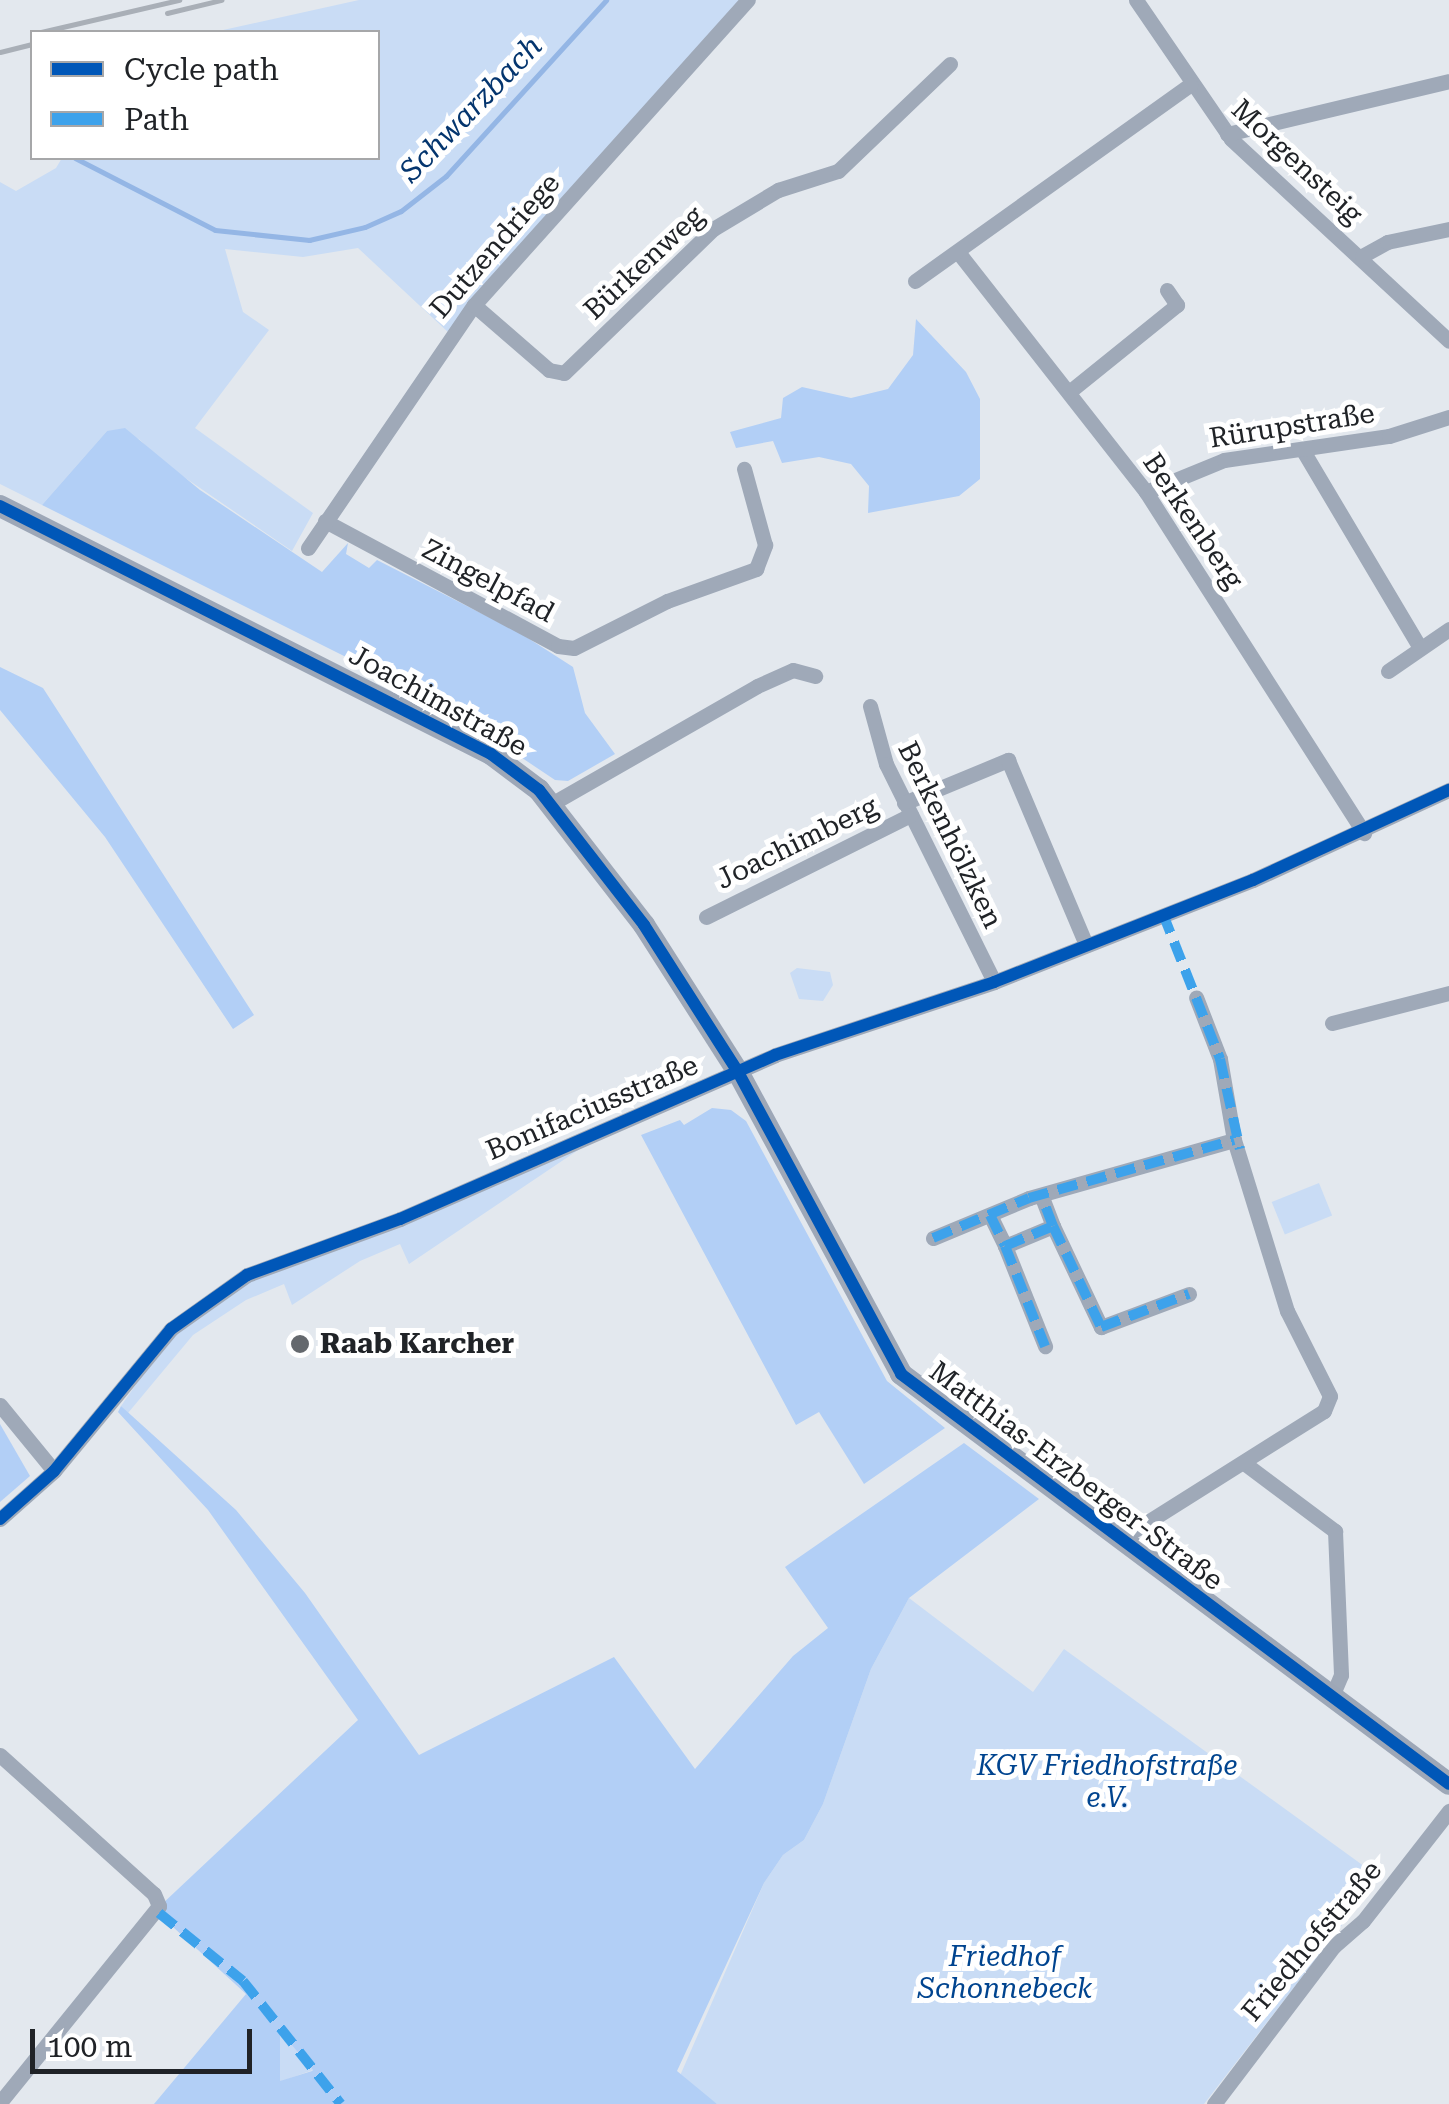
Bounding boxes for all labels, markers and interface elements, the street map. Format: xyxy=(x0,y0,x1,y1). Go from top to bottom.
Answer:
water label: Schwarzbach xyxy=(392,28,550,190)
legend xyxy=(30,30,380,160)
text: Cycle path xyxy=(124,52,279,87)
street label: Morgensteig xyxy=(1224,93,1370,231)
text: Path xyxy=(124,102,189,137)
street label: Dutzendriege xyxy=(423,167,567,325)
street label: Bürkenweg xyxy=(577,199,711,327)
street label: Rürupstraße xyxy=(1207,396,1377,456)
street label: Berkenberg xyxy=(1135,447,1251,595)
street label: Zingelpfad xyxy=(416,532,560,630)
street label: Joachimstraße xyxy=(343,638,533,764)
street label: Berkenhölzken xyxy=(890,736,1010,934)
street label: Joachimberg xyxy=(711,789,883,897)
street label: Bonifaciusstraße xyxy=(481,1048,703,1168)
place label: Raab Karcher xyxy=(320,1327,514,1361)
marker: Raab Karcher xyxy=(289,1333,311,1355)
street label: Matthias-Erzberger-Straße xyxy=(922,1355,1230,1597)
park label: KGV Friedhofstraße e.V. xyxy=(977,1749,1237,1815)
street label: Friedhofstraße xyxy=(1235,1854,1389,2028)
park label: Friedhof Schonnebeck xyxy=(918,1940,1092,2006)
scale bar xyxy=(35,2009,258,2071)
text: 100 m xyxy=(47,2029,132,2064)

